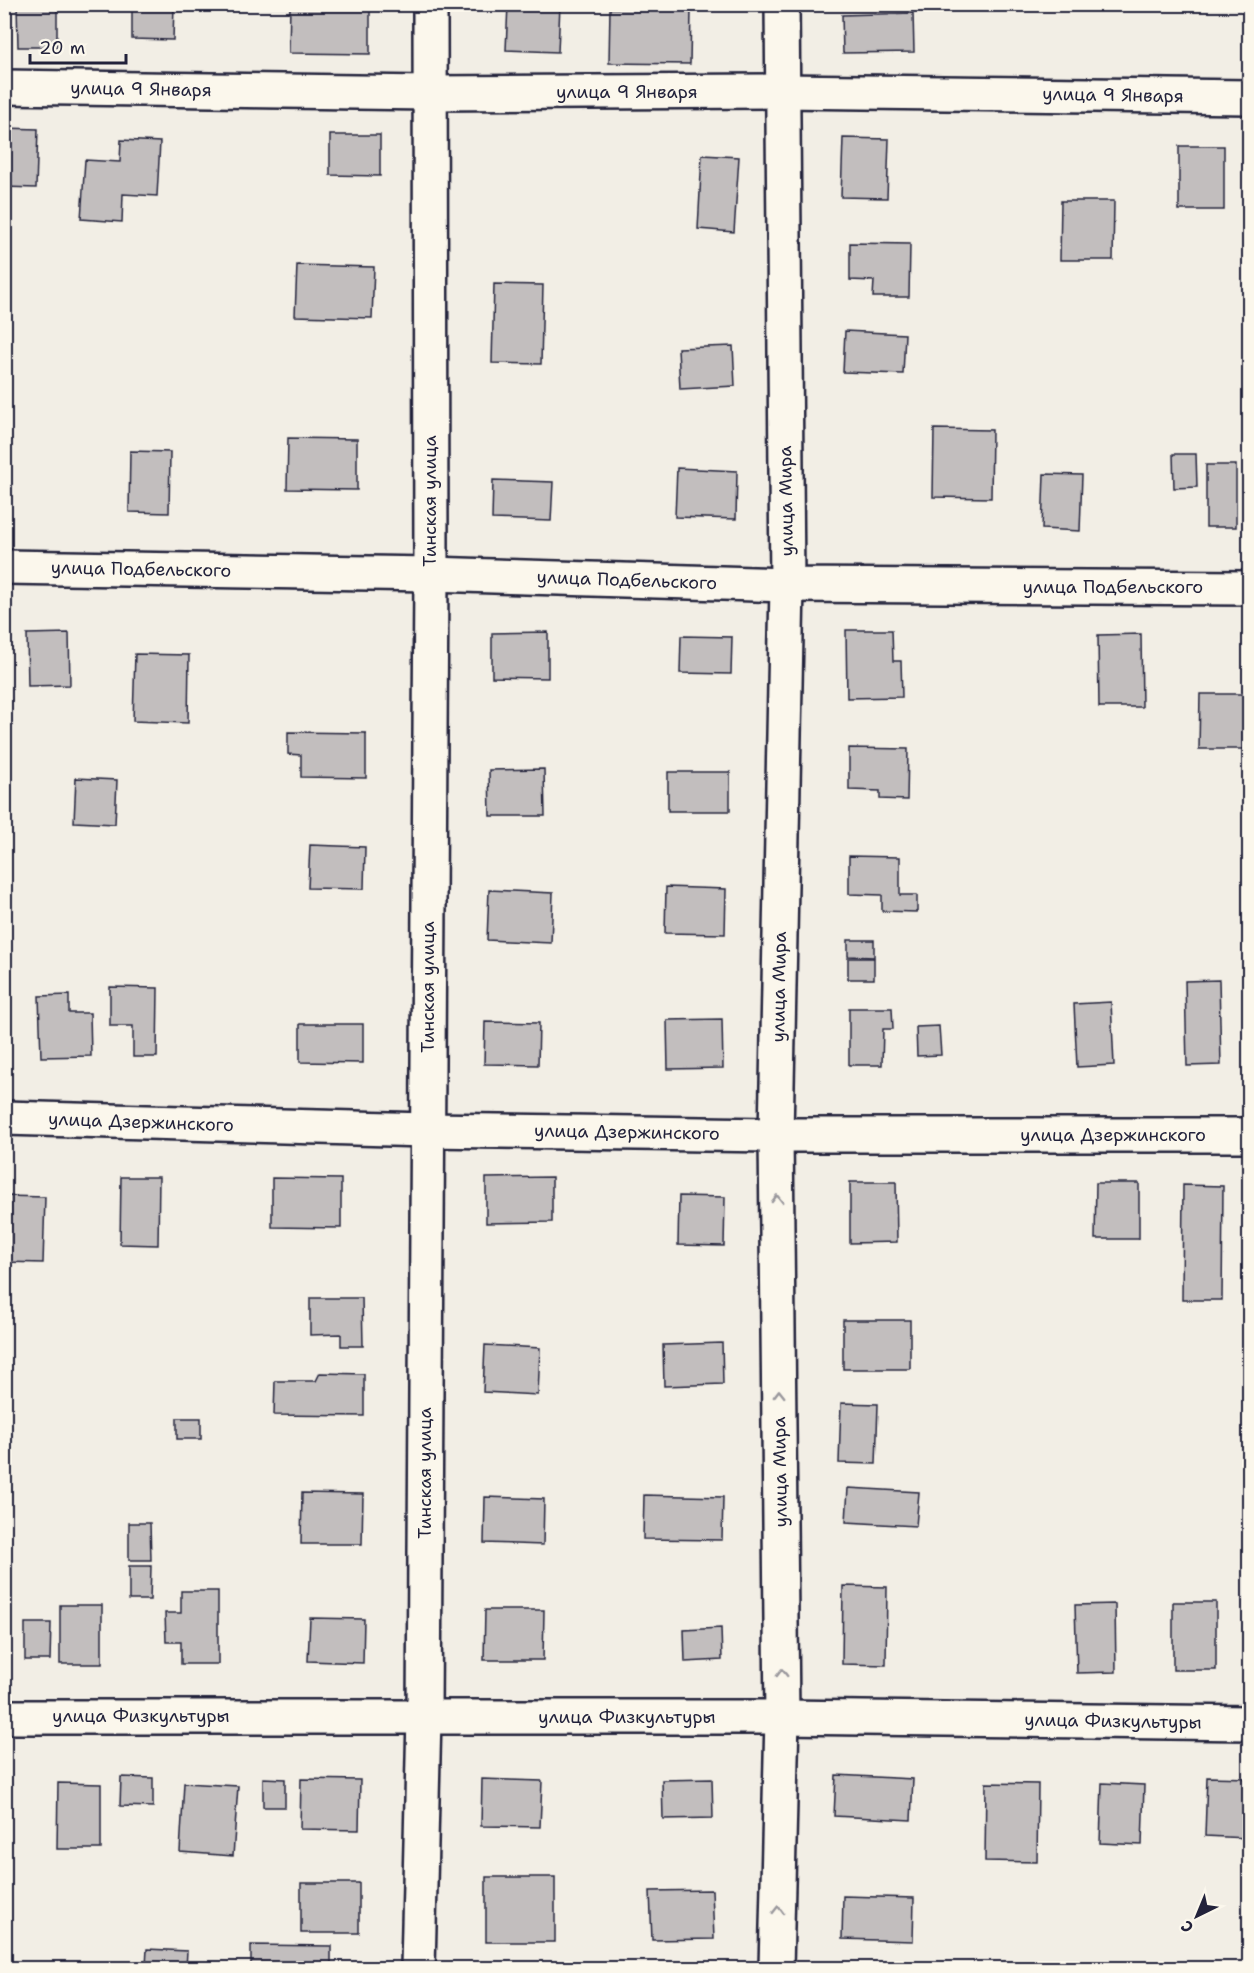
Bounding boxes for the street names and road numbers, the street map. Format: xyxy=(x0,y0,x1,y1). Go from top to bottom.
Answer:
street label: улица 9 Января xyxy=(70,76,212,102)
street label: улица 9 Января xyxy=(556,80,698,104)
street label: улица 9 Января xyxy=(1042,82,1184,108)
street label: Тинская улица xyxy=(418,435,442,567)
street label: улица Мира xyxy=(773,445,799,557)
street label: улица Подбельского xyxy=(51,555,231,583)
street label: улица Подбельского xyxy=(536,565,718,595)
street label: улица Подбельского xyxy=(1023,575,1203,599)
street label: Тинская улица xyxy=(416,921,440,1053)
street label: улица Мира xyxy=(766,931,792,1043)
street label: улица Дзержинского xyxy=(48,1107,234,1137)
street label: улица Дзержинского xyxy=(534,1118,720,1146)
street label: улица Дзержинского xyxy=(1020,1123,1206,1147)
street label: Тинская улица xyxy=(413,1407,437,1539)
street label: улица Мира xyxy=(767,1416,793,1528)
street label: улица Физкультуры xyxy=(52,1704,230,1728)
street label: улица Физкультуры xyxy=(538,1705,716,1729)
street label: улица Физкультуры xyxy=(1024,1707,1202,1735)

